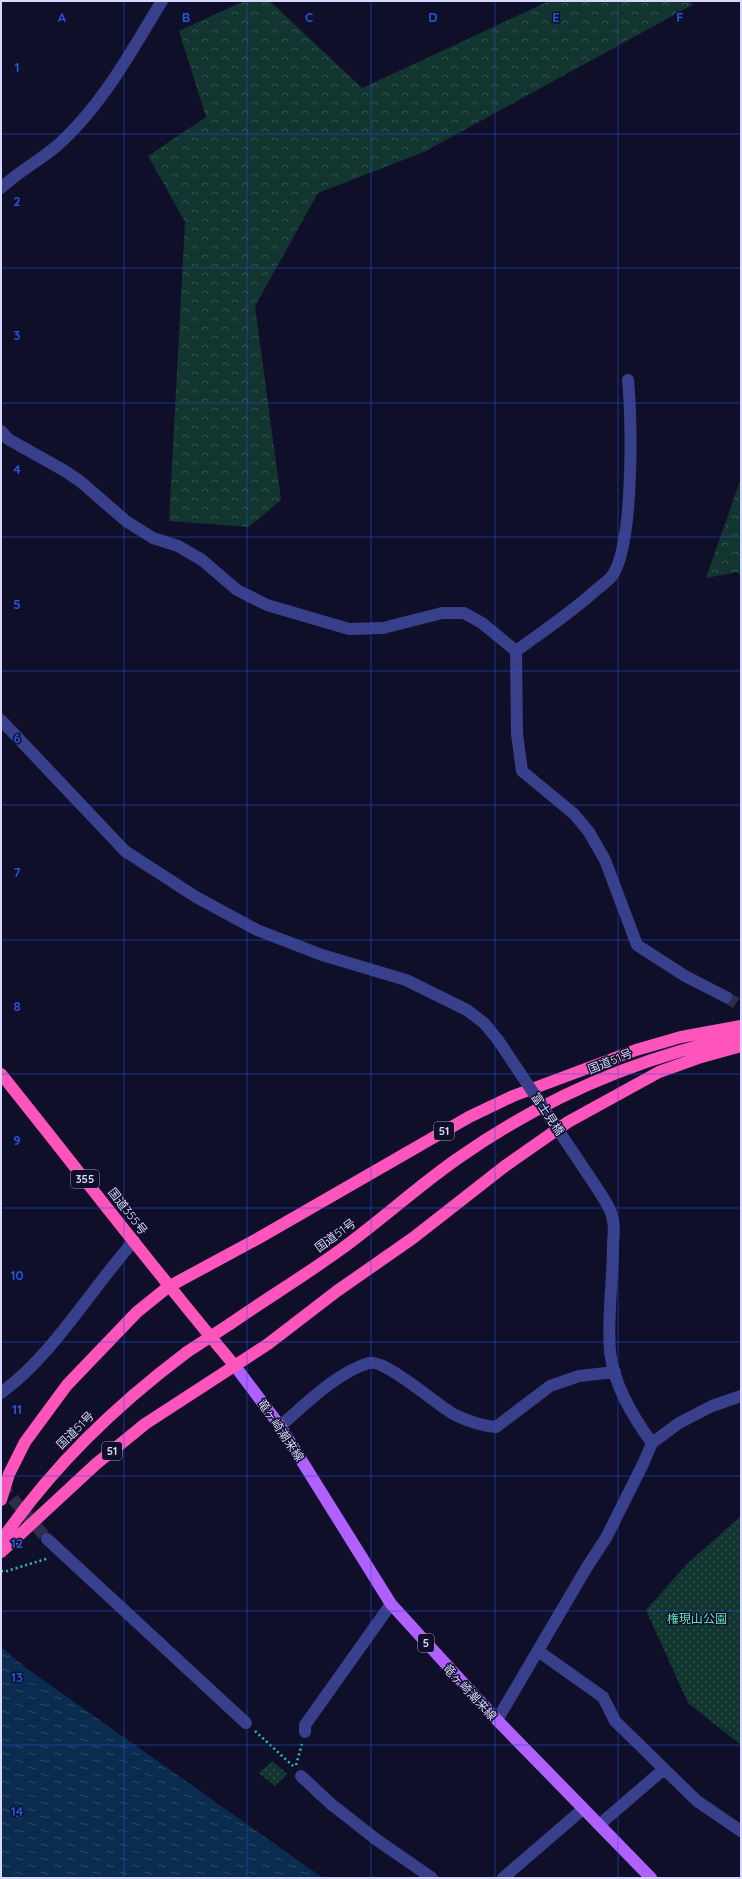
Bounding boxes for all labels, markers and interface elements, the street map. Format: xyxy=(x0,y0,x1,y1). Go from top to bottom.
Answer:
text: A xyxy=(58,9,67,25)
text: B xyxy=(182,9,190,25)
text: C xyxy=(305,9,313,25)
text: D xyxy=(428,9,438,25)
text: E xyxy=(552,9,560,25)
text: F xyxy=(676,9,684,25)
text: 1 xyxy=(14,59,20,75)
text: 2 xyxy=(13,193,21,209)
text: 3 xyxy=(14,327,21,343)
text: 4 xyxy=(13,461,21,477)
text: 5 xyxy=(13,596,21,612)
text: 6 xyxy=(13,730,21,746)
text: 7 xyxy=(13,864,21,880)
text: 8 xyxy=(13,998,21,1014)
street label: 国道51号 xyxy=(585,1045,635,1077)
street label: 富士見橋 xyxy=(528,1090,568,1138)
road number: 51 xyxy=(434,1122,454,1140)
text: 9 xyxy=(13,1132,21,1148)
road number: 355 xyxy=(71,1170,99,1188)
street label: 国道355号 xyxy=(105,1185,151,1237)
street label: 国道51号 xyxy=(312,1215,358,1255)
text: 10 xyxy=(10,1267,24,1283)
street label: 竜ヶ崎潮来線 xyxy=(255,1396,307,1464)
text: 11 xyxy=(12,1401,22,1417)
street label: 国道51号 xyxy=(53,1408,97,1452)
road number: 51 xyxy=(102,1442,122,1460)
text: 12 xyxy=(11,1535,23,1551)
park label: 権現山公園 xyxy=(667,1611,727,1626)
road number: 5 xyxy=(418,1634,434,1652)
street label: 竜ヶ崎潮来線 xyxy=(440,1661,500,1723)
text: 13 xyxy=(11,1669,23,1685)
text: 14 xyxy=(11,1803,24,1819)

